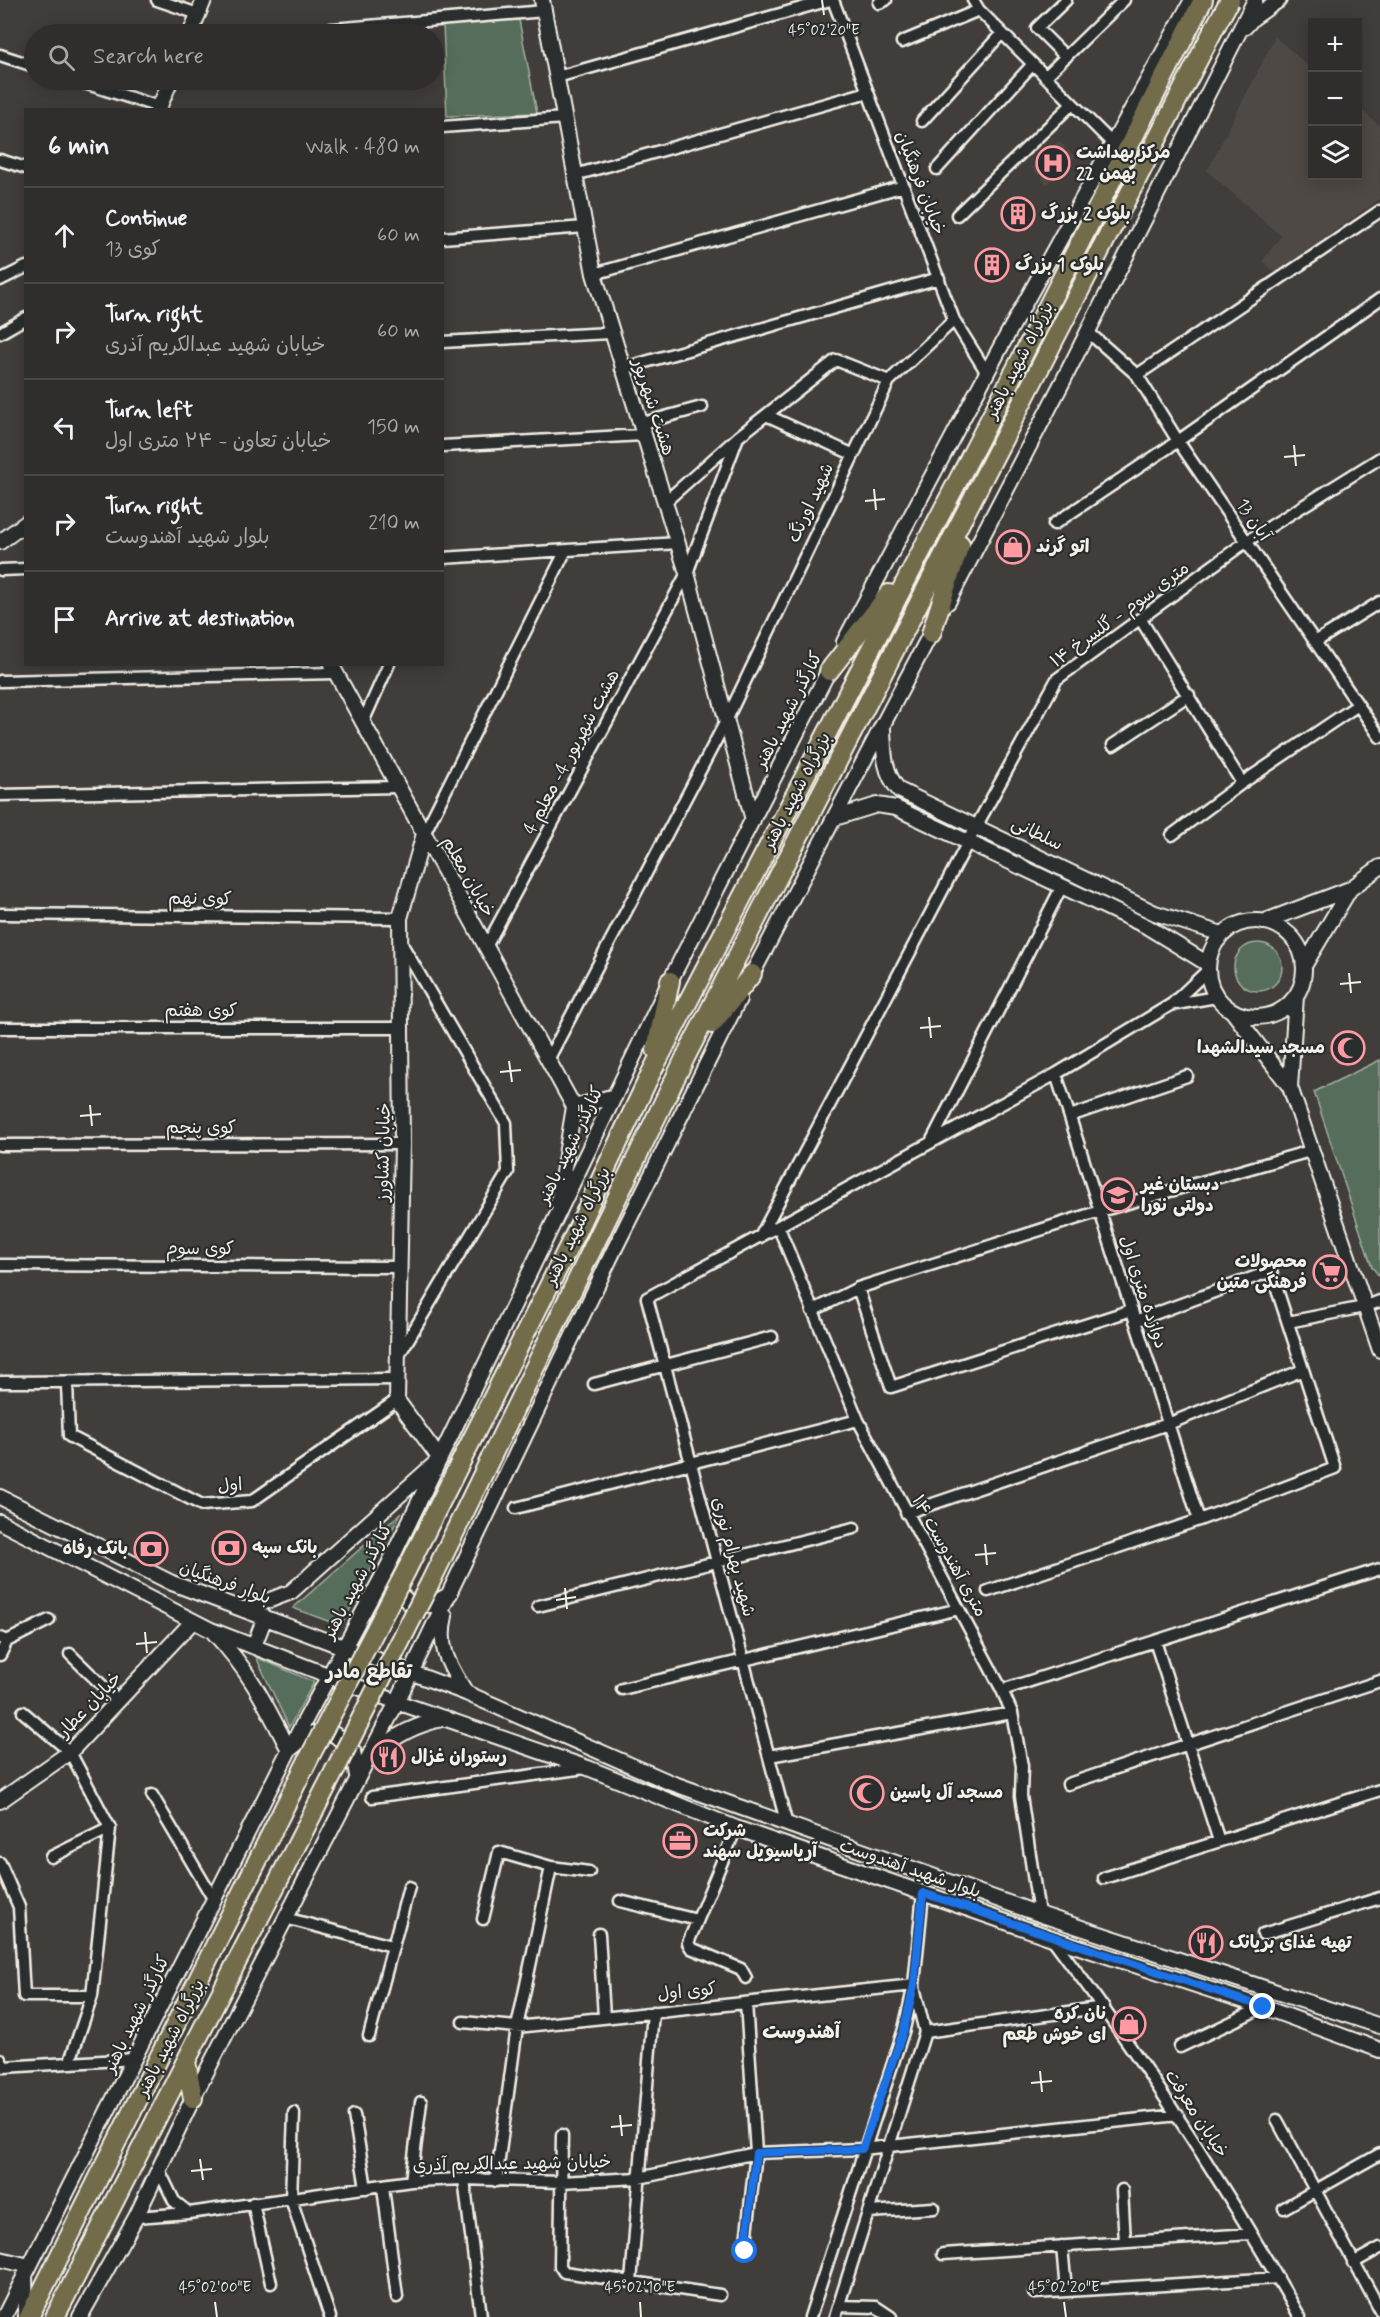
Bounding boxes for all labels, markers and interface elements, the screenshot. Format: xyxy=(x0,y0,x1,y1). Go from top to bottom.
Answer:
map controls xyxy=(1308,18,1362,180)
button: + xyxy=(1308,18,1362,72)
text: 45°02'20"E xyxy=(788,21,860,41)
search box xyxy=(24,24,444,90)
icon: search xyxy=(45,41,78,74)
text: Search here xyxy=(93,43,204,71)
button: − xyxy=(1308,72,1362,126)
button: layers xyxy=(1308,126,1362,180)
street label: خیابان فرهنگیان xyxy=(889,128,951,238)
text: 6 min xyxy=(48,130,110,164)
text: Walk · 480 m xyxy=(305,134,420,161)
place label: مرکز بهداشت 22 بهمن xyxy=(1076,141,1170,186)
hospital icon: مرکز بهداشت 22 بهمن xyxy=(1035,145,1071,181)
building icon: بلوک 2 بزرگ xyxy=(1000,196,1036,232)
place label: بلوک 2 بزرگ xyxy=(1041,202,1131,226)
text: Continue xyxy=(105,205,187,233)
icon: ahead xyxy=(48,219,81,252)
text: 60 m xyxy=(377,222,420,249)
text: کوی 13 xyxy=(105,236,161,263)
building icon: بلوک 1 بزرگ xyxy=(974,247,1010,283)
place label: بلوک 1 بزرگ xyxy=(1015,253,1104,277)
street label: بزرگراه شهید باهنر xyxy=(979,297,1060,424)
text: Turn right xyxy=(105,301,203,329)
icon: right xyxy=(48,315,81,348)
text: 60 m xyxy=(377,318,420,345)
text: خیابان شهید عبدالکریم آذری xyxy=(105,332,326,359)
street label: هشت شهریور xyxy=(625,353,680,459)
text: Turn left xyxy=(105,397,193,425)
icon: left xyxy=(48,411,81,444)
text: 150 m xyxy=(367,414,420,441)
text: خیابان تعاون - ۲۴ متری اول xyxy=(105,428,331,455)
street label: شهید اورنگ xyxy=(782,459,840,547)
text: Turn right xyxy=(105,493,203,521)
street label: 13 آبان xyxy=(1230,494,1277,547)
icon: right xyxy=(48,507,81,540)
text: 210 m xyxy=(368,510,420,537)
text: بلوار شهید آهندوست xyxy=(105,524,270,551)
shop icon: اتو گرند xyxy=(995,529,1031,565)
place label: اتو گرند xyxy=(1036,535,1089,559)
street label: ۱۴ متری سوم - گلسرخ xyxy=(1046,556,1195,674)
icon: arrive xyxy=(48,603,81,636)
text: Arrive at destination xyxy=(105,605,295,633)
street label: کنارگذر شهید باهنر xyxy=(748,647,829,774)
street label: هشت شهریور 4- معلم 4 xyxy=(518,665,627,839)
street label: بزرگراه شهید باهنر xyxy=(756,728,837,855)
street label: سلطانی xyxy=(1007,811,1067,857)
street label: خیابان معلم xyxy=(435,832,500,922)
street label: کوی نهم xyxy=(168,886,232,913)
street label: کوی هفتم xyxy=(165,999,238,1024)
mosque icon: مسجد سیدالشهدا xyxy=(1330,1030,1366,1066)
place label: مسجد سیدالشهدا xyxy=(1197,1036,1325,1060)
street label: کنارگذر شهید باهنر xyxy=(531,1082,610,1210)
street label: خیابان کشاورز xyxy=(371,1102,397,1204)
street label: کوی پنجم xyxy=(166,1116,237,1141)
street label: بزرگراه شهید باهنر xyxy=(538,1163,617,1291)
place label: دبستان غیر دولتی نورا xyxy=(1139,1173,1219,1218)
school or university icon: دبستان غیر دولتی نورا xyxy=(1100,1177,1136,1213)
street label: دوازده متری اول xyxy=(1113,1232,1173,1352)
street label: کوی سوم xyxy=(166,1237,235,1262)
place label: محصولات فرهنگی متین xyxy=(1217,1250,1307,1295)
supermarket icon: محصولات فرهنگی متین xyxy=(1312,1254,1348,1290)
street label: اول xyxy=(217,1473,243,1499)
street label: ۱۴ متری آهندوست xyxy=(906,1491,992,1621)
street label: شهید بهرام نوری xyxy=(705,1495,760,1620)
street label: کنارگذر شهید باهنر xyxy=(316,1518,399,1645)
bank icon: بانک سپه xyxy=(211,1530,247,1566)
bank icon: بانک رفاه xyxy=(133,1531,169,1567)
place label: بانک سپه xyxy=(252,1536,318,1560)
place label: بانک رفاه xyxy=(62,1537,128,1561)
street label: بلوار فرهنگیان xyxy=(176,1555,274,1611)
district label: تقاطع مادر xyxy=(324,1659,413,1686)
street label: خیابان عطار xyxy=(51,1667,127,1744)
restaurant icon: رستوران غزال xyxy=(370,1739,406,1775)
place label: رستوران غزال xyxy=(411,1745,507,1769)
mosque icon: مسجد آل یاسین xyxy=(849,1775,885,1811)
place label: مسجد آل یاسین xyxy=(890,1781,1003,1805)
place label: شرکت آریاسیویل سهند xyxy=(703,1819,818,1864)
office icon: شرکت آریاسیویل سهند xyxy=(662,1823,698,1859)
street label: بلوار شهید آهندوست xyxy=(836,1834,984,1904)
restaurant icon: تهیه غذای بریانک xyxy=(1188,1925,1224,1961)
place label: تهیه غذای بریانک xyxy=(1229,1931,1352,1955)
street label: کنارگذر شهید باهنر xyxy=(97,1951,176,2079)
street label: بزرگراه شهید باهنر xyxy=(130,1975,211,2102)
street label: کوی اول xyxy=(656,1977,718,2007)
route end xyxy=(1249,1993,1275,2019)
place label: نان کره ای خوش طعم xyxy=(1003,2002,1106,2048)
shop icon: نان کره ای خوش طعم xyxy=(1111,2006,1147,2042)
district label: آهندوست xyxy=(762,2019,842,2046)
street label: خیابان معرفت xyxy=(1159,2065,1233,2163)
street label: خیابان شهید عبدالکریم آذری xyxy=(413,2150,611,2179)
route start xyxy=(731,2237,757,2263)
text: 45°02'00"E xyxy=(179,2278,251,2298)
text: 45°02'10"E xyxy=(605,2278,676,2298)
text: 45°02'20"E xyxy=(1028,2278,1100,2298)

